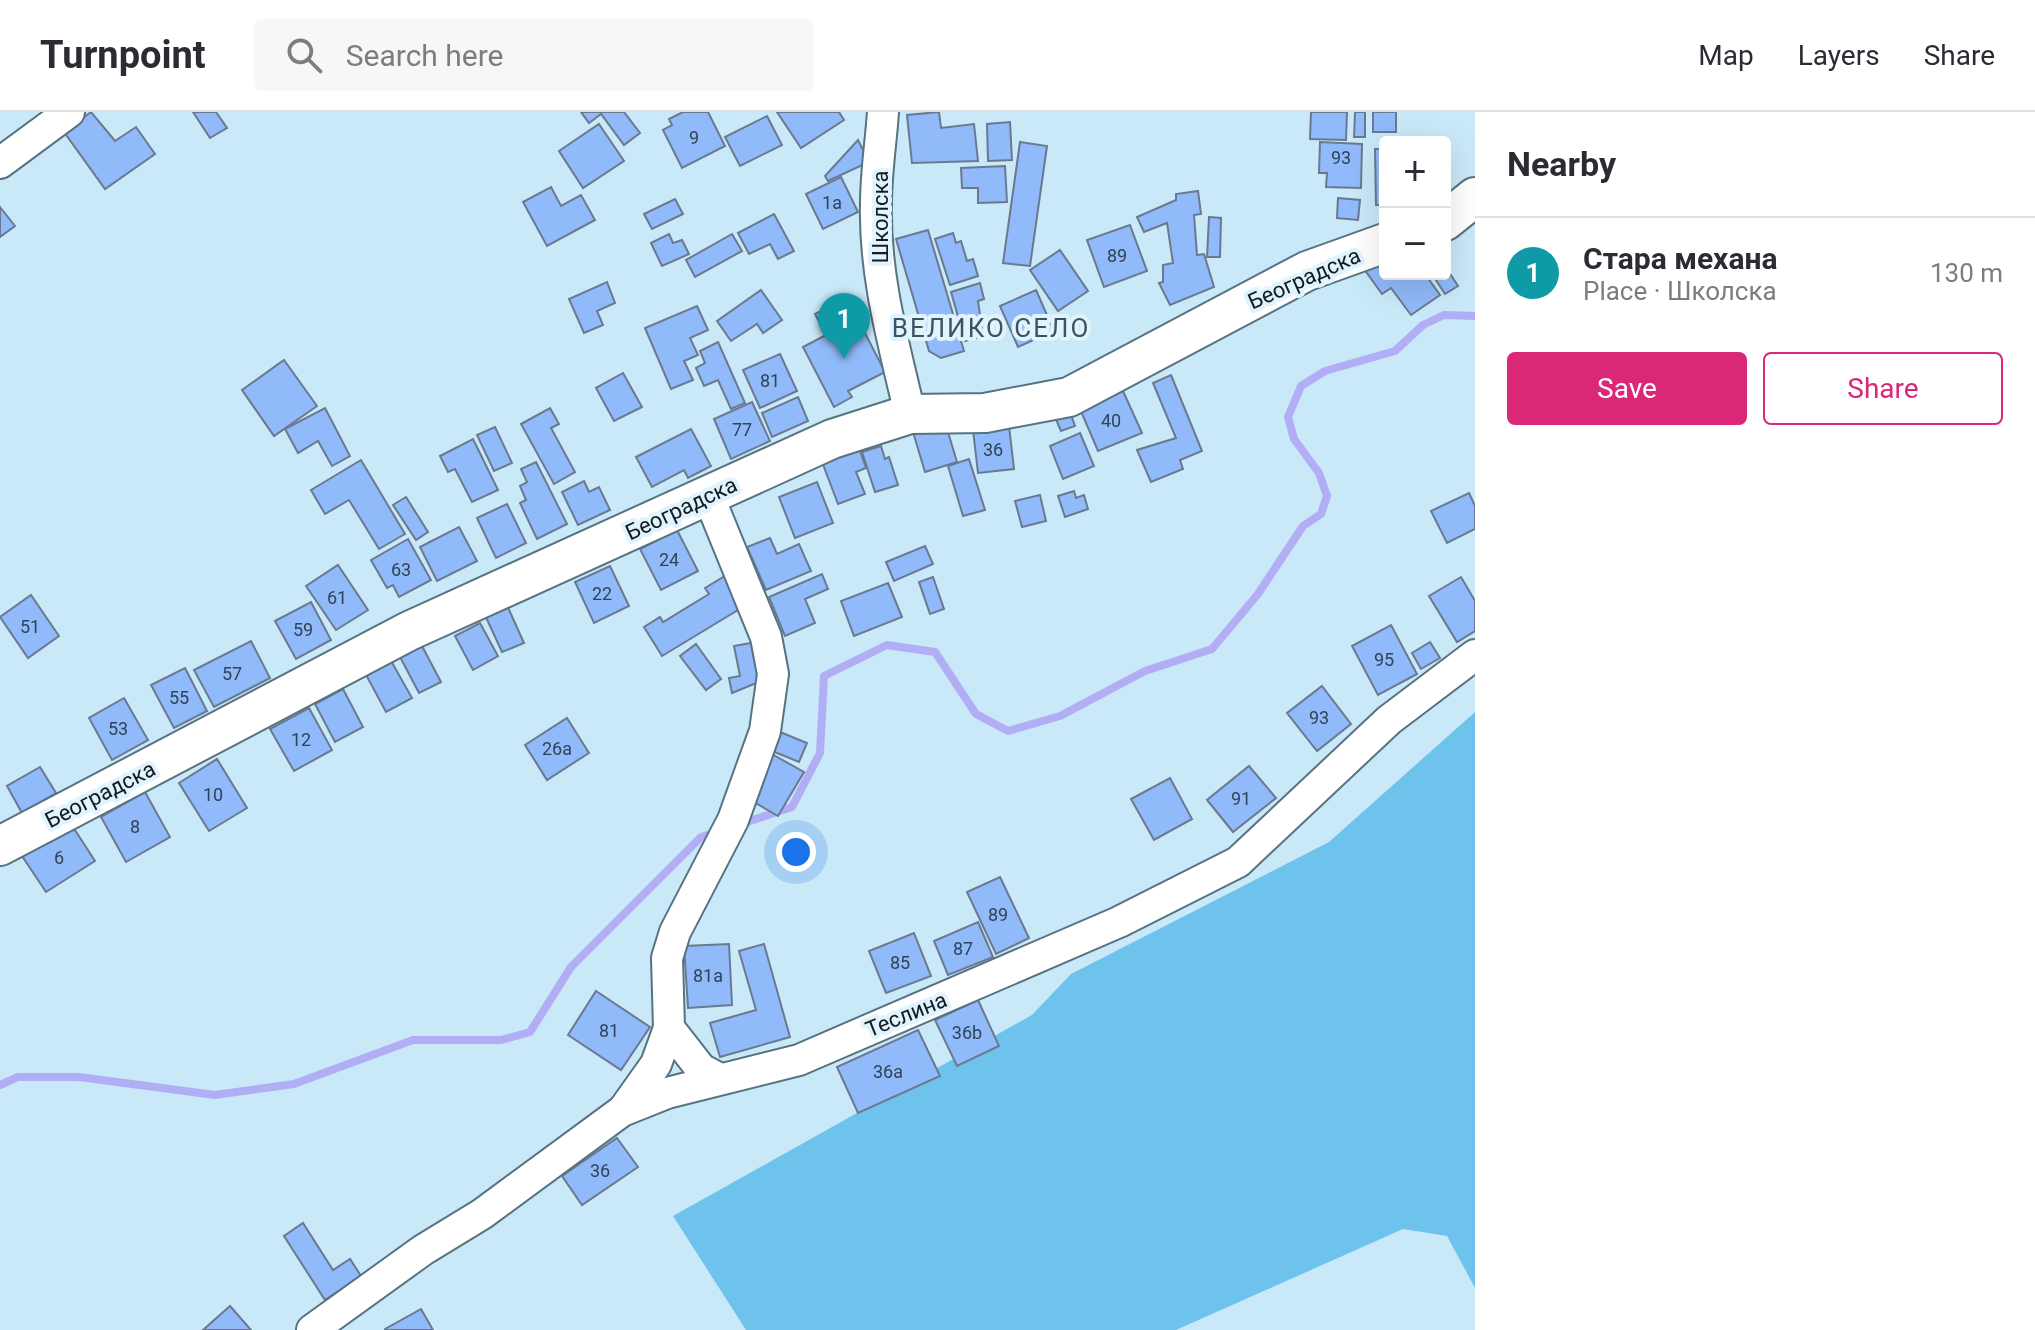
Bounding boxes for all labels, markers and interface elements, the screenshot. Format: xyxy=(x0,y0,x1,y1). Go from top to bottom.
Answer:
search box xyxy=(254,19,814,91)
text: Turnpoint xyxy=(40,33,206,77)
icon: search xyxy=(282,33,326,77)
text: Search here xyxy=(346,38,504,73)
text: Map xyxy=(1698,39,1754,72)
text: Layers xyxy=(1798,39,1880,72)
text: Share xyxy=(1924,39,1995,72)
house number: 9 xyxy=(689,127,699,148)
map controls xyxy=(1379,136,1451,280)
button: + xyxy=(1379,136,1451,208)
text: Nearby xyxy=(1507,144,1616,184)
house number: 93 xyxy=(1331,147,1351,168)
street label: Школска xyxy=(868,171,893,263)
house number: 1a xyxy=(822,192,842,213)
button: − xyxy=(1379,208,1451,280)
text: Стара механа xyxy=(1583,241,1777,276)
street label: Београдска xyxy=(1244,243,1364,314)
house number: 89 xyxy=(1107,245,1127,266)
text: 1 xyxy=(1526,258,1540,288)
text: 130 m xyxy=(1930,258,2003,288)
text: Place · Школска xyxy=(1583,276,1777,306)
pin: 1 xyxy=(818,293,870,359)
district label: ВЕЛИКО СЕЛО xyxy=(892,313,1090,343)
button: Save xyxy=(1507,352,1747,425)
button: Share xyxy=(1763,352,2003,425)
house number: 81 xyxy=(760,370,780,391)
house number: 40 xyxy=(1101,410,1121,431)
house number: 77 xyxy=(732,419,752,440)
house number: 36 xyxy=(983,439,1003,460)
street label: Београдска xyxy=(621,472,741,545)
house number: 24 xyxy=(659,549,679,570)
house number: 63 xyxy=(391,559,411,580)
house number: 22 xyxy=(592,583,612,604)
house number: 61 xyxy=(327,587,347,608)
house number: 51 xyxy=(20,616,40,637)
house number: 59 xyxy=(293,619,313,640)
house number: 95 xyxy=(1374,649,1394,670)
house number: 57 xyxy=(222,663,242,684)
house number: 55 xyxy=(169,687,189,708)
house number: 93 xyxy=(1309,707,1329,728)
house number: 53 xyxy=(108,718,128,739)
house number: 12 xyxy=(291,729,311,750)
house number: 26a xyxy=(542,738,572,759)
street label: Београдска xyxy=(41,756,159,833)
house number: 10 xyxy=(203,784,223,805)
house number: 91 xyxy=(1231,788,1251,809)
house number: 8 xyxy=(130,816,140,837)
your location xyxy=(776,832,816,872)
house number: 6 xyxy=(54,847,64,868)
house number: 89 xyxy=(988,904,1008,925)
house number: 87 xyxy=(953,938,973,959)
house number: 85 xyxy=(890,952,910,973)
house number: 81a xyxy=(693,965,723,986)
street label: Теслина xyxy=(862,987,950,1042)
house number: 81 xyxy=(599,1020,619,1041)
house number: 36b xyxy=(952,1022,982,1043)
house number: 36a xyxy=(873,1061,903,1082)
house number: 36 xyxy=(590,1160,610,1181)

